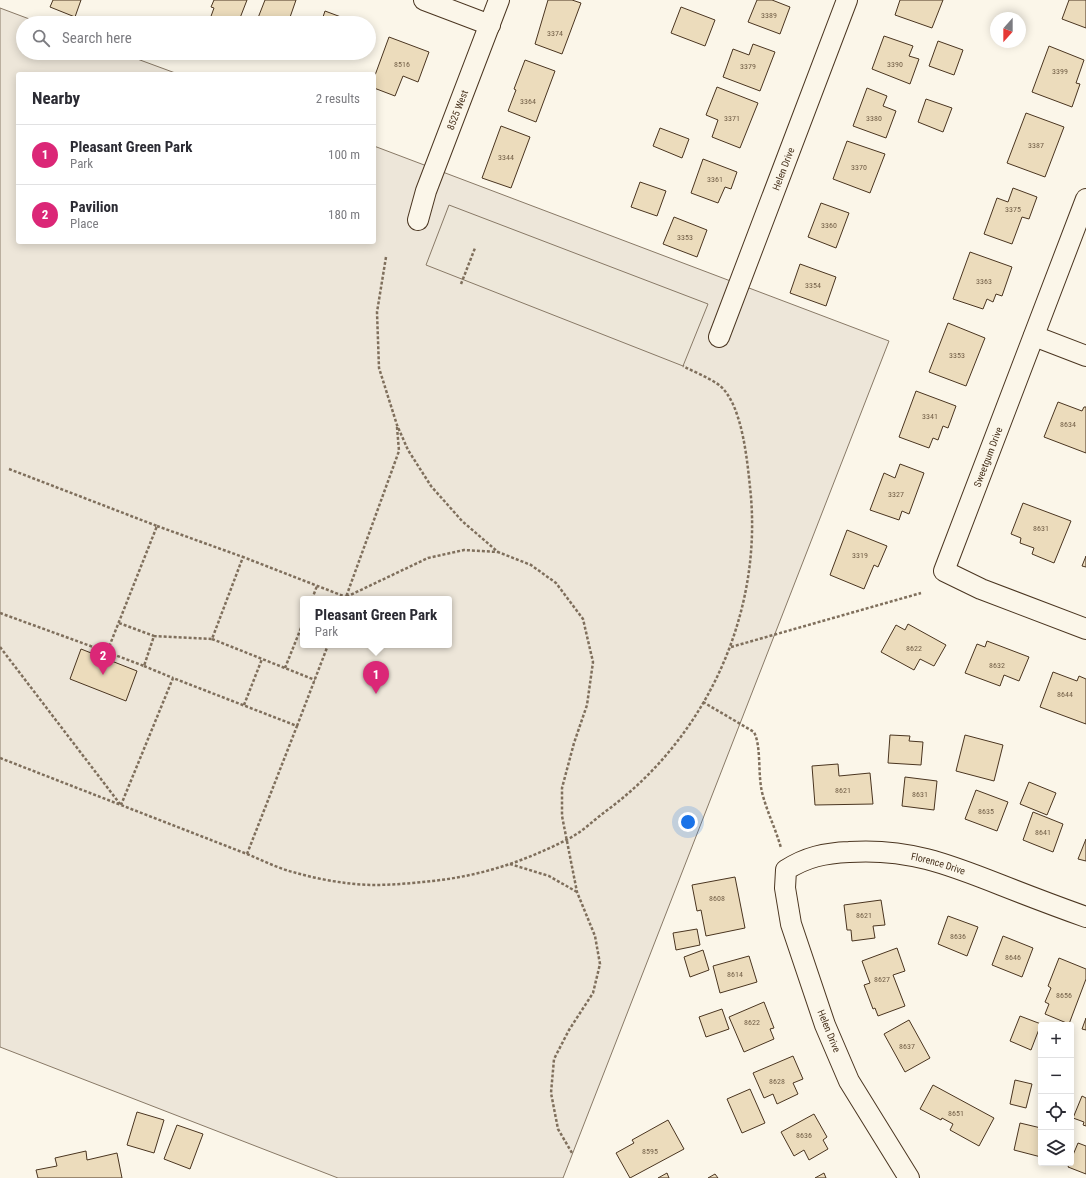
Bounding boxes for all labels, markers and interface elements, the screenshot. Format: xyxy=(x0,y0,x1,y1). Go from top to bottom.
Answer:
house number: 3389 xyxy=(761,11,777,20)
north arrow xyxy=(990,12,1026,48)
search box xyxy=(16,16,376,60)
icon: search xyxy=(30,27,52,49)
text: Search here xyxy=(62,29,132,47)
house number: 3374 xyxy=(547,29,563,38)
house number: 8516 xyxy=(394,60,410,69)
house number: 3390 xyxy=(887,60,903,69)
house number: 3379 xyxy=(740,62,756,71)
house number: 3399 xyxy=(1052,67,1068,76)
text: Nearby xyxy=(32,88,80,108)
street label: 8525 West xyxy=(444,88,470,131)
text: 2 results xyxy=(316,91,360,106)
house number: 3364 xyxy=(520,97,536,106)
house number: 3371 xyxy=(724,114,740,123)
house number: 3380 xyxy=(866,114,882,123)
text: Pleasant Green Park xyxy=(70,138,192,156)
house number: 3387 xyxy=(1028,141,1044,150)
street label: Helen Drive xyxy=(770,145,796,192)
text: 1 xyxy=(42,147,48,162)
text: 100 m xyxy=(328,147,360,162)
house number: 3344 xyxy=(498,153,514,162)
text: Park xyxy=(70,156,93,171)
house number: 3370 xyxy=(851,163,867,172)
house number: 3361 xyxy=(707,175,723,184)
text: Pavilion xyxy=(70,198,118,216)
house number: 3375 xyxy=(1005,205,1021,214)
text: 2 xyxy=(42,207,48,222)
text: 180 m xyxy=(328,207,360,222)
text: Place xyxy=(70,216,99,231)
house number: 3360 xyxy=(821,221,837,230)
house number: 3353 xyxy=(677,233,693,242)
house number: 3363 xyxy=(976,277,992,286)
house number: 3354 xyxy=(805,281,821,290)
house number: 3353 xyxy=(949,351,965,360)
house number: 3341 xyxy=(922,412,938,421)
house number: 8634 xyxy=(1060,420,1076,429)
street label: Sweetgum Drive xyxy=(971,425,1005,489)
house number: 3327 xyxy=(888,490,904,499)
house number: 8631 xyxy=(1033,524,1049,533)
house number: 3319 xyxy=(852,551,868,560)
popup xyxy=(300,596,452,648)
text: Pleasant Green Park xyxy=(315,606,437,624)
text: Park xyxy=(315,624,338,639)
pin: 2 xyxy=(90,642,116,675)
house number: 8622 xyxy=(906,644,922,653)
pin: 1 xyxy=(363,661,389,694)
house number: 8632 xyxy=(989,661,1005,670)
house number: 8644 xyxy=(1057,690,1073,699)
house number: 8621 xyxy=(835,786,851,795)
house number: 8631 xyxy=(912,790,928,799)
house number: 8635 xyxy=(978,807,994,816)
your location xyxy=(678,812,698,832)
house number: 8641 xyxy=(1035,828,1051,837)
street label: Florence Drive xyxy=(910,850,967,876)
house number: 8608 xyxy=(709,894,725,903)
house number: 8621 xyxy=(856,911,872,920)
house number: 8636 xyxy=(950,932,966,941)
house number: 8646 xyxy=(1005,953,1021,962)
house number: 8614 xyxy=(727,970,743,979)
house number: 8627 xyxy=(874,975,890,984)
house number: 8656 xyxy=(1056,991,1072,1000)
street label: Helen Drive xyxy=(815,1008,843,1054)
house number: 8622 xyxy=(744,1018,760,1027)
map controls xyxy=(1038,1022,1074,1166)
button: + xyxy=(1038,1022,1074,1058)
house number: 8637 xyxy=(899,1042,915,1051)
button: − xyxy=(1038,1058,1074,1094)
house number: 8628 xyxy=(769,1077,785,1086)
button: locate xyxy=(1038,1094,1074,1130)
house number: 8651 xyxy=(948,1109,964,1118)
button: layers xyxy=(1038,1130,1074,1166)
house number: 8636 xyxy=(796,1131,812,1140)
house number: 8595 xyxy=(642,1147,658,1156)

